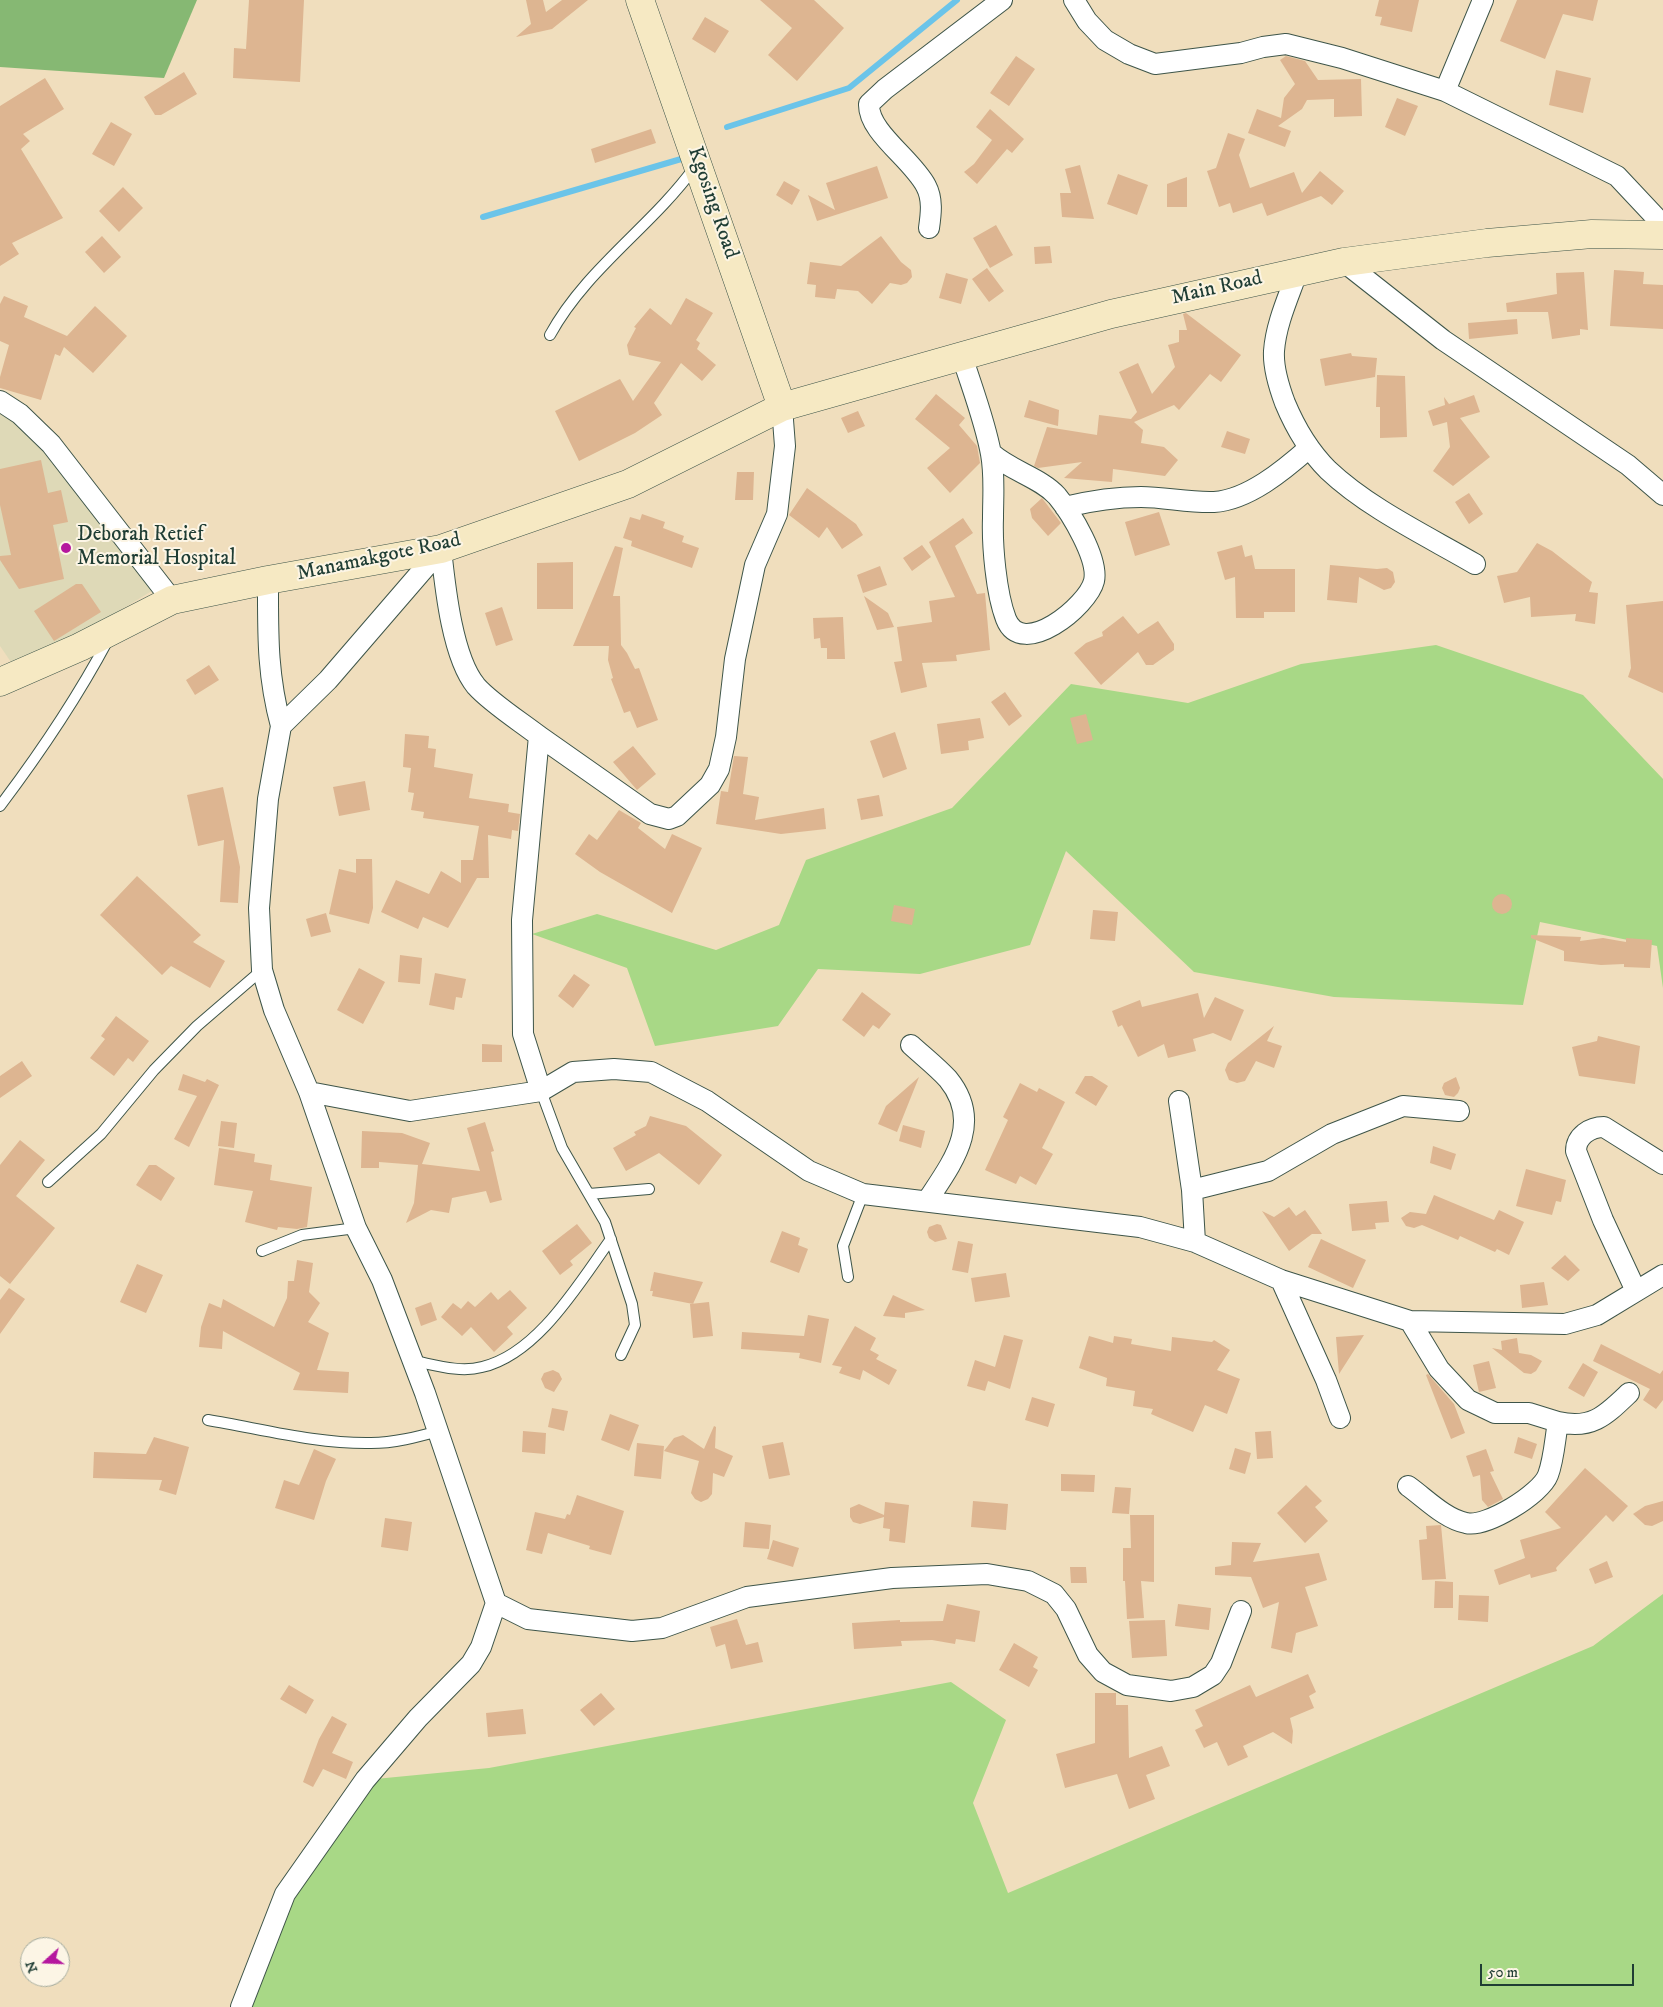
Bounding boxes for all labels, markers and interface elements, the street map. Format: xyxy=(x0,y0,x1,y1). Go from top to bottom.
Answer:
street label: Kgosing Road xyxy=(681,144,743,262)
street label: Main Road xyxy=(1169,266,1265,312)
place label: Deborah Retief Memorial Hospital xyxy=(77,523,236,573)
street label: Manamakgote Road xyxy=(295,528,463,588)
marker: Deborah Retief Memorial Hospital xyxy=(59,541,73,555)
north arrow xyxy=(20,1937,70,1987)
scale bar xyxy=(1483,1954,1637,1986)
text: N xyxy=(21,1958,42,1975)
text: 50 m xyxy=(1488,1963,1518,1982)

